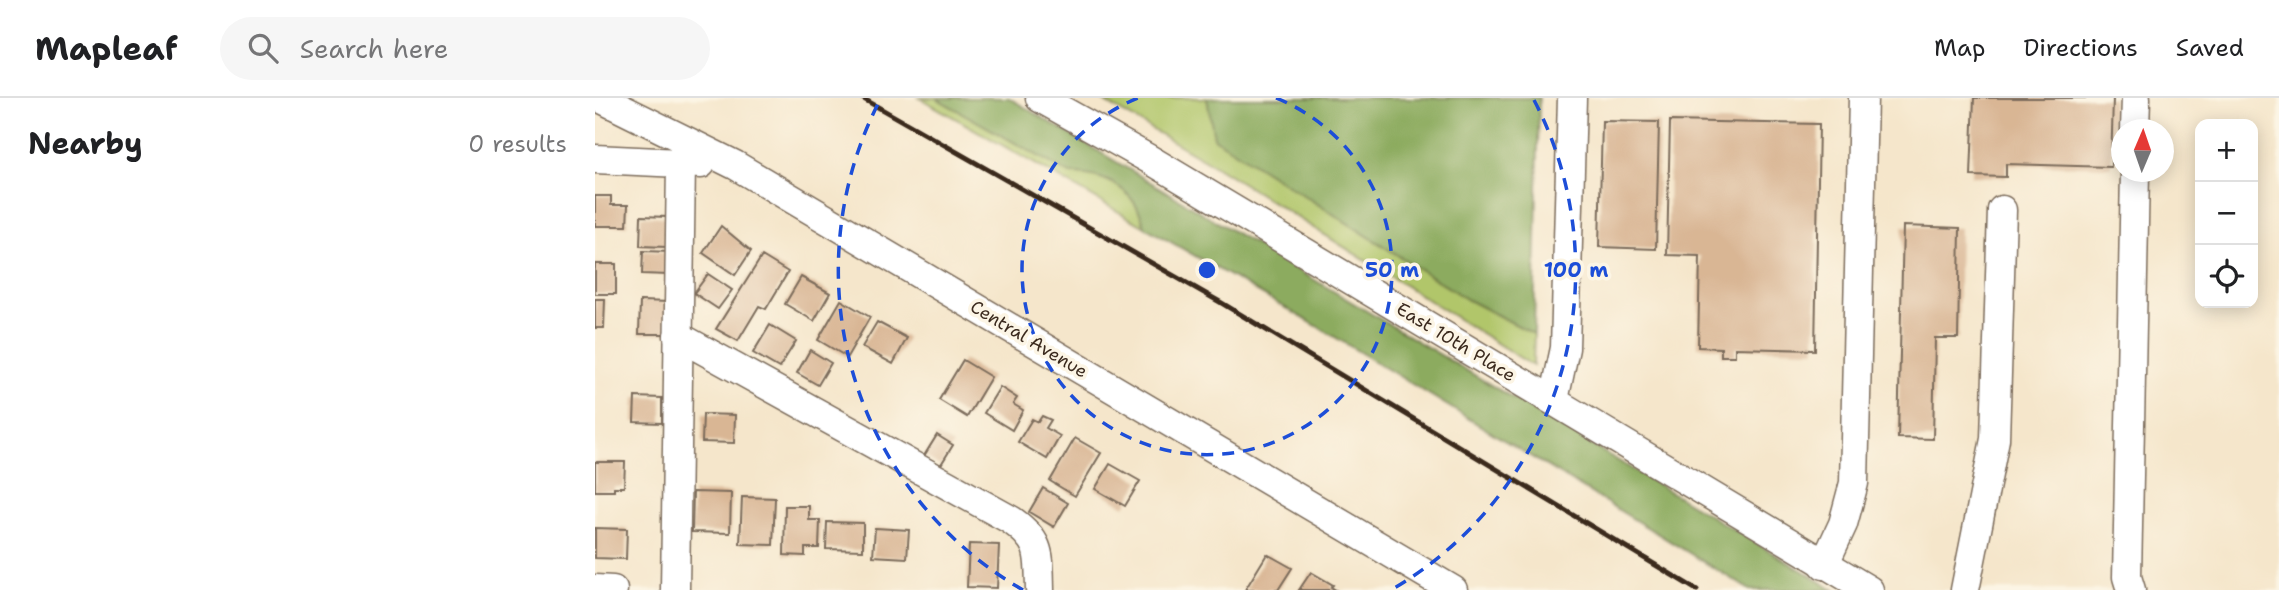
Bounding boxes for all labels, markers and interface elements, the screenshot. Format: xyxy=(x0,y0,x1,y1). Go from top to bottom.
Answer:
search box xyxy=(220,17,710,80)
text: Mapleaf xyxy=(35,26,178,71)
icon: search xyxy=(244,29,282,67)
text: Search here xyxy=(300,31,448,66)
text: Map xyxy=(1934,32,1985,64)
text: Directions xyxy=(2023,32,2138,64)
text: Saved xyxy=(2176,32,2244,64)
north arrow xyxy=(2111,119,2174,182)
map controls xyxy=(2195,119,2258,308)
button: + xyxy=(2195,119,2258,182)
text: Nearby xyxy=(28,123,143,164)
text: 0 results xyxy=(468,129,567,159)
button: − xyxy=(2195,182,2258,245)
button: locate xyxy=(2195,245,2258,308)
text: 50 m xyxy=(1365,256,1419,284)
text: 100 m xyxy=(1544,256,1608,284)
centre of rings xyxy=(1195,258,1219,282)
street label: Central Avenue xyxy=(966,295,1092,383)
street label: East 10th Place xyxy=(1392,297,1520,387)

